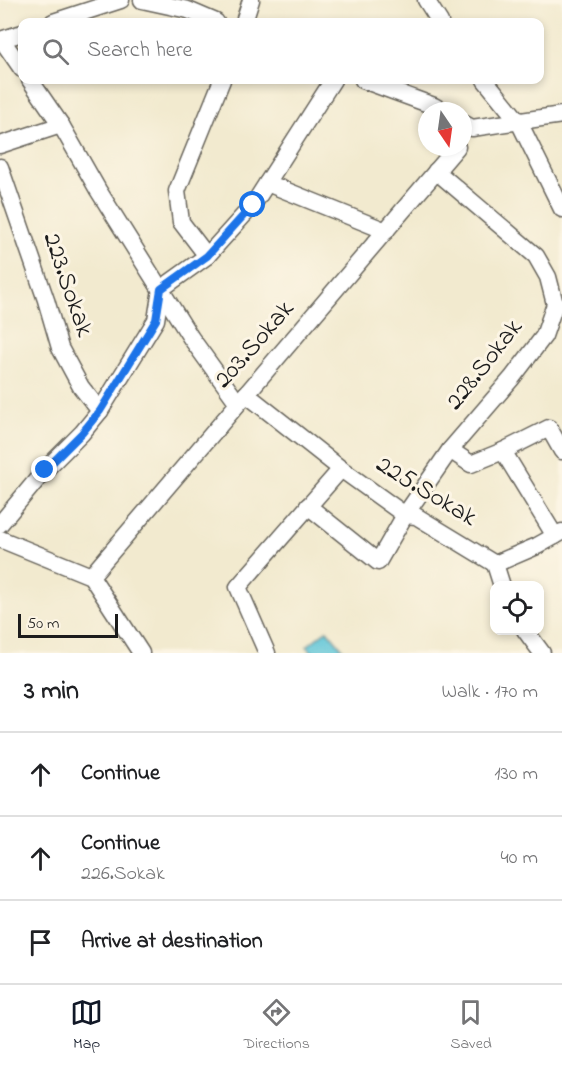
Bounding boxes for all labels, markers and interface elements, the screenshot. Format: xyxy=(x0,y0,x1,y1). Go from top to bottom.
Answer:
search box xyxy=(18,18,544,84)
icon: search xyxy=(39,35,72,68)
text: Search here xyxy=(87,35,192,67)
north arrow xyxy=(418,102,472,156)
route start xyxy=(239,191,265,217)
street label: 223.Sokak xyxy=(31,228,103,343)
street label: 203.Sokak xyxy=(206,292,305,398)
street label: 228.Sokak xyxy=(437,311,533,419)
street label: 225.Sokak xyxy=(368,447,484,538)
route end xyxy=(31,456,57,482)
map controls xyxy=(490,581,544,635)
button: locate xyxy=(490,581,544,635)
scale bar xyxy=(18,611,118,638)
text: 50 m xyxy=(27,612,59,636)
text: 3 min xyxy=(24,673,79,711)
text: Walk · 170 m xyxy=(442,678,538,707)
icon: ahead xyxy=(24,758,57,791)
text: Continue xyxy=(81,758,160,790)
text: 130 m xyxy=(494,760,538,789)
text: Continue xyxy=(81,828,160,860)
icon: ahead xyxy=(24,842,57,875)
text: 40 m xyxy=(501,844,538,873)
text: 226.Sokak xyxy=(81,860,165,889)
icon: arrive xyxy=(24,926,57,959)
text: Arrive at destination xyxy=(81,926,263,958)
tab: Map xyxy=(70,996,103,1056)
tab: Directions xyxy=(243,996,310,1056)
tab: Saved xyxy=(450,996,492,1056)

